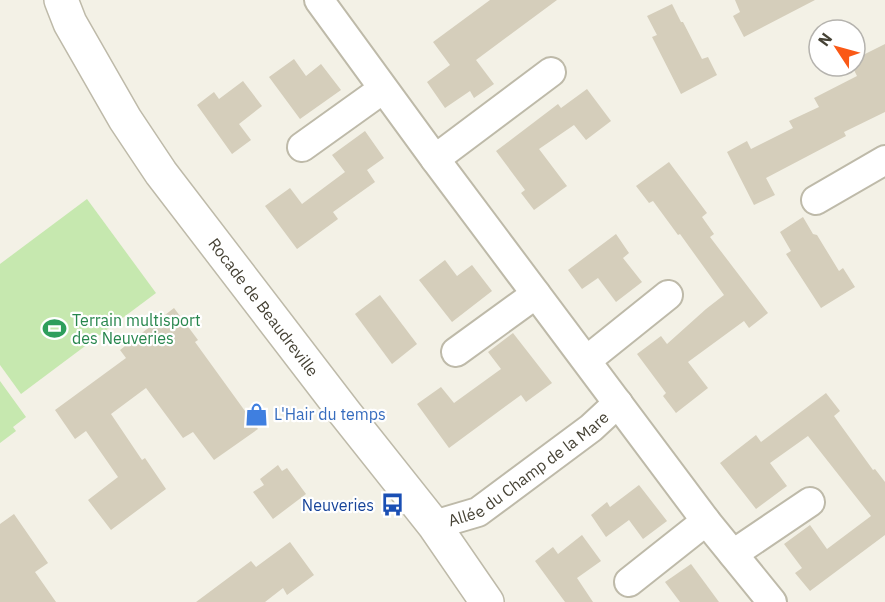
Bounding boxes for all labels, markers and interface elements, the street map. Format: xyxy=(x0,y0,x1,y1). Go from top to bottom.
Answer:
north arrow xyxy=(807,18,867,78)
text: N xyxy=(813,29,836,50)
street label: Rocade de Beaudreville xyxy=(204,234,323,380)
place label: Terrain multisport des Neuveries xyxy=(72,310,201,348)
sports icon: Terrain multisport des Neuveries xyxy=(41,316,67,342)
shop icon: L'Hair du temps xyxy=(243,401,269,427)
place label: L'Hair du temps xyxy=(274,404,386,424)
street label: Allée du Champ de la Mare xyxy=(446,407,613,530)
bus stop icon: Neuveries xyxy=(379,492,405,518)
place label: Neuveries xyxy=(302,495,374,515)

